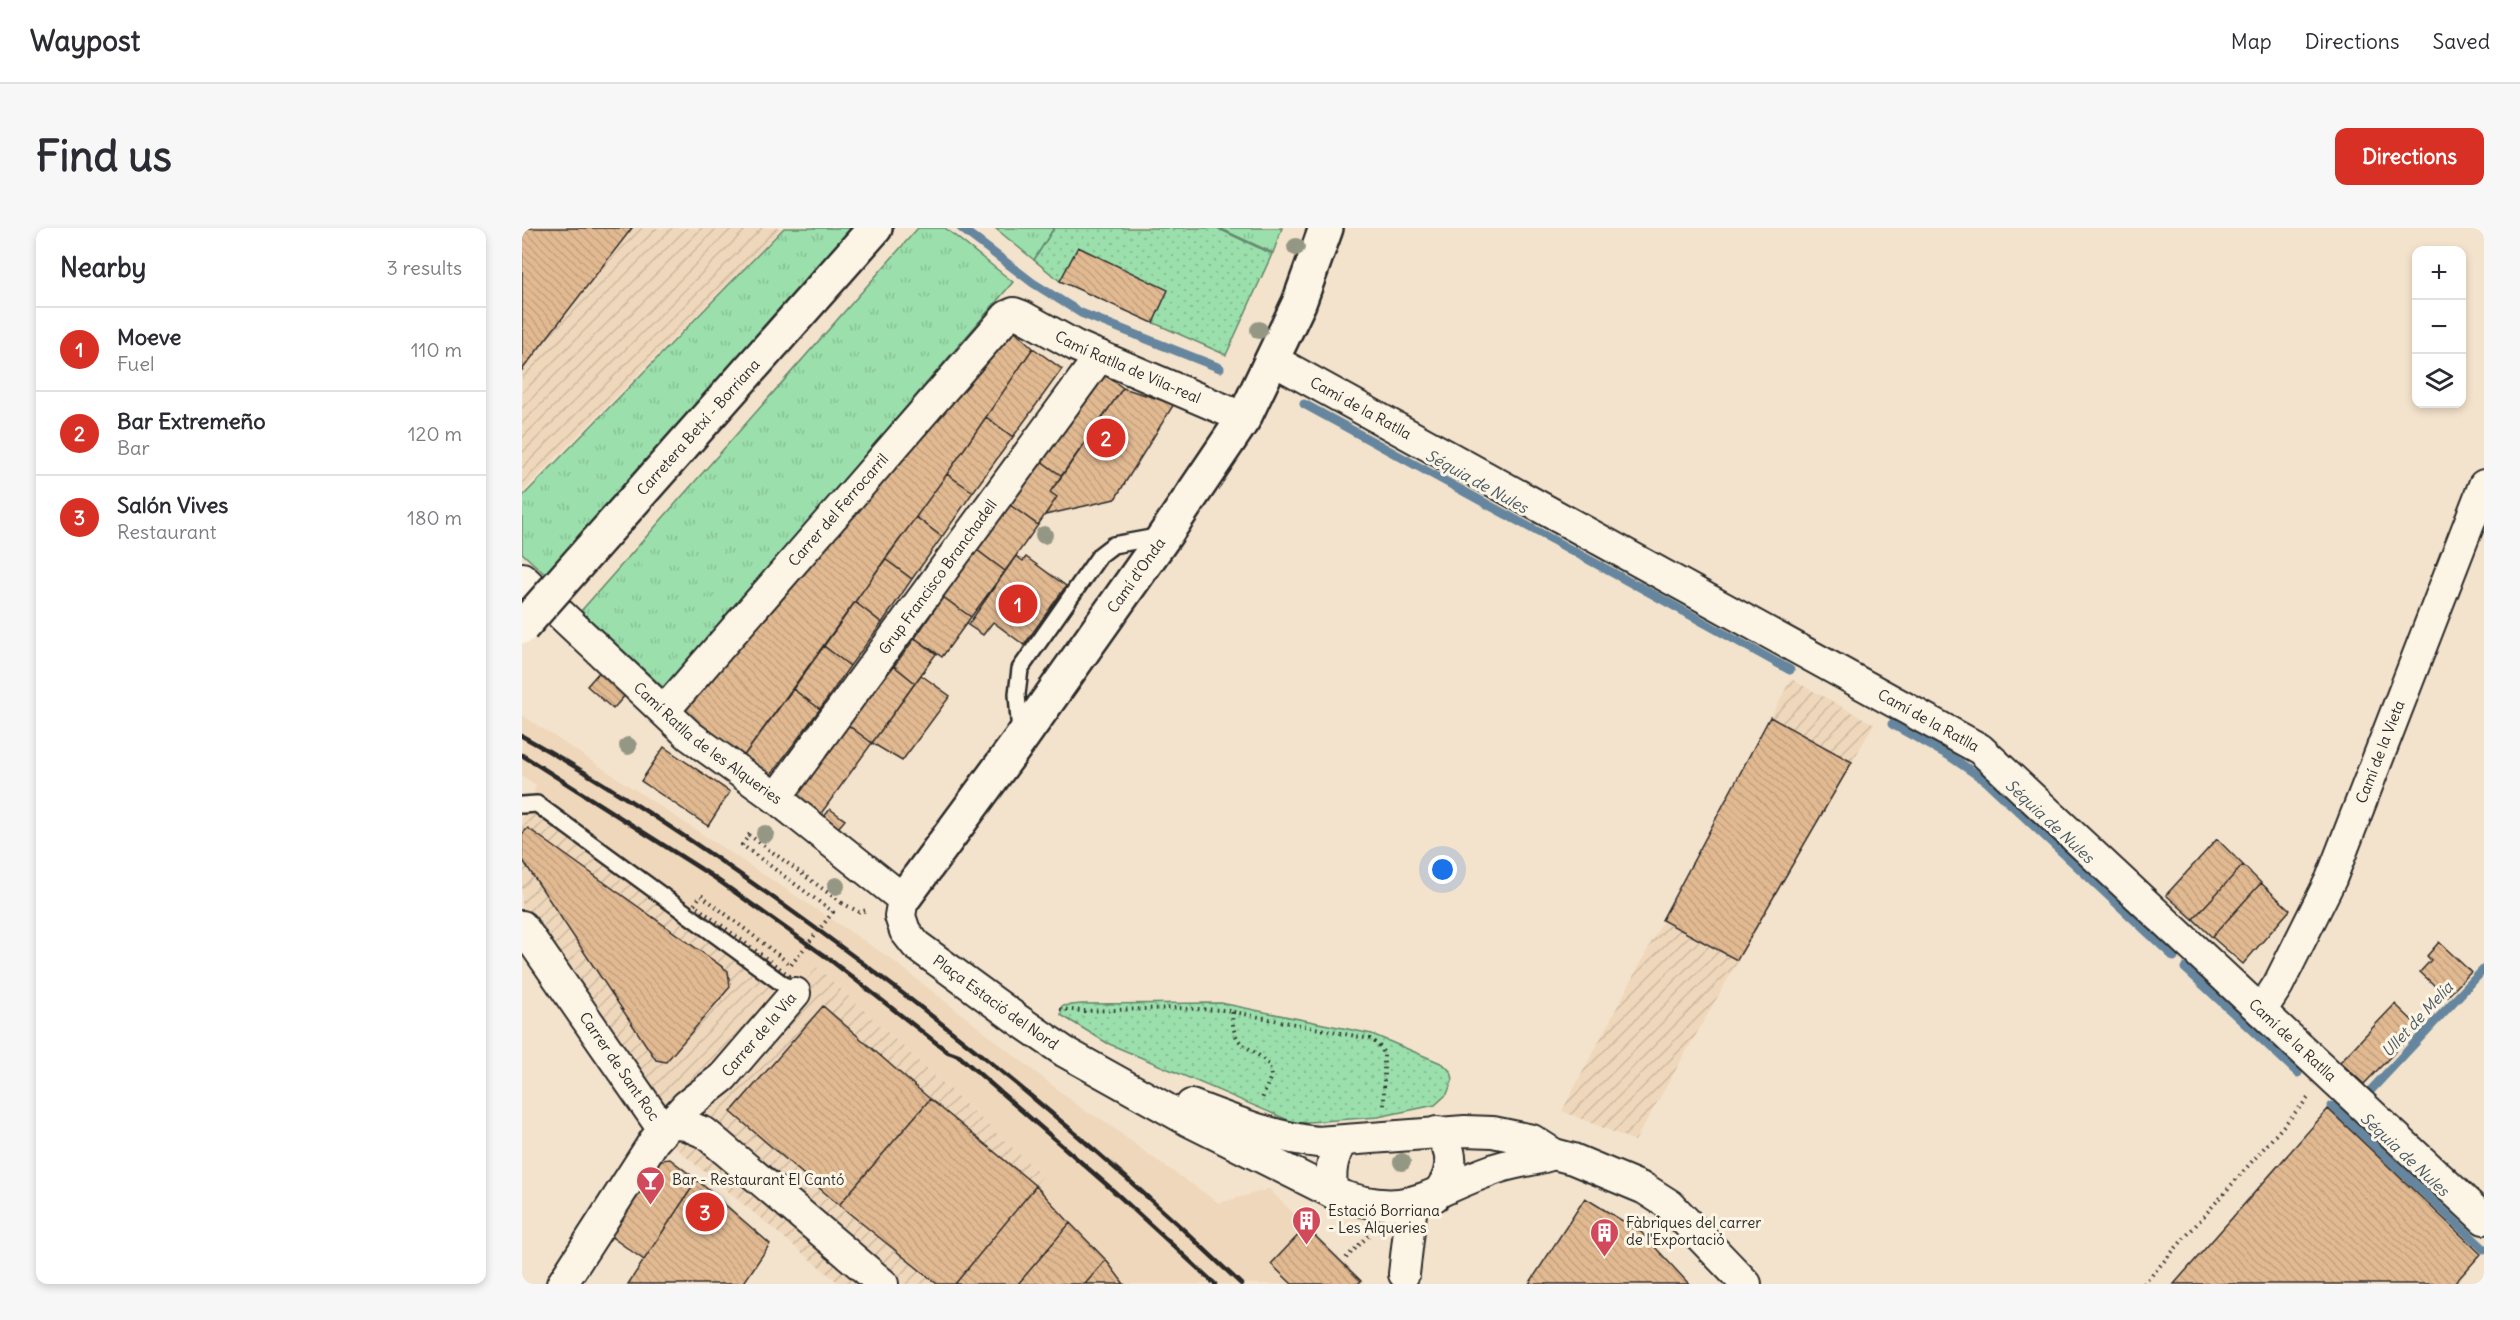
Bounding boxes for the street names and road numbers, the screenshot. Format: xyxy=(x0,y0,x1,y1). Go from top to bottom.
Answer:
street label: Camí Ratlla de Vila-real xyxy=(1052,326,1204,407)
street label: Carretera Betxí - Borriana xyxy=(632,354,764,499)
street label: Camí de la Ratlla xyxy=(1307,372,1415,443)
street label: Carrer del Ferrocarril xyxy=(784,450,892,570)
street label: Grup Francisco Branchadell xyxy=(874,495,1001,658)
street label: Camí d'Onda xyxy=(1103,533,1169,616)
street label: Camí Ratlla de les Alqueries xyxy=(630,678,786,808)
street label: Camí de la Ratlla xyxy=(1875,685,1983,756)
street label: Camí de la Vieta xyxy=(2351,697,2409,806)
street label: Plaça Estació del Nord xyxy=(929,951,1062,1054)
street label: Carrer de la Via xyxy=(717,988,800,1081)
street label: Camí de la Ratlla xyxy=(2245,994,2341,1086)
street label: Carrer de Sant Roc xyxy=(575,1008,664,1125)

